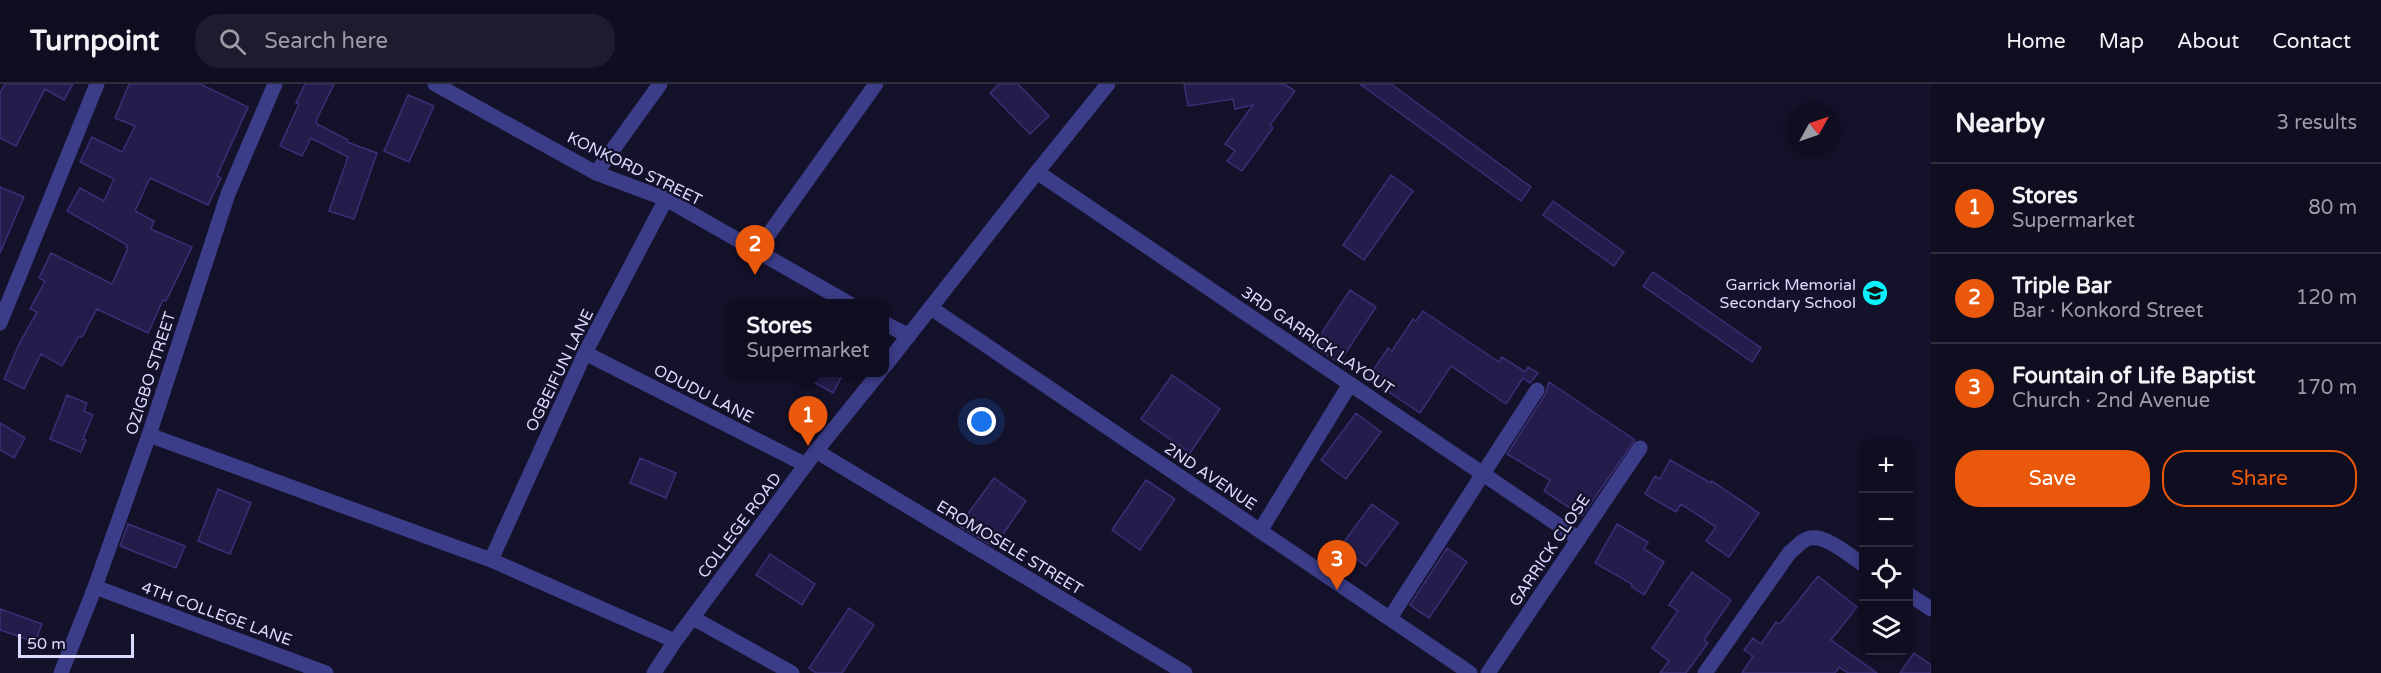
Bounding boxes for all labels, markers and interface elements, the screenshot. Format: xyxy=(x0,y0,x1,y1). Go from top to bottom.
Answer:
search box xyxy=(195,14,615,68)
text: Turnpoint xyxy=(30,24,159,58)
icon: search xyxy=(216,25,249,58)
text: Search here xyxy=(264,28,388,54)
text: Home xyxy=(2006,29,2066,54)
text: Map xyxy=(2099,29,2144,54)
text: About xyxy=(2177,29,2239,54)
text: Contact xyxy=(2272,29,2351,54)
north arrow xyxy=(1787,102,1841,156)
text: Nearby xyxy=(1955,108,2045,139)
text: 3 results xyxy=(2277,111,2357,135)
street label: KONKORD STREET xyxy=(564,128,705,210)
text: Stores xyxy=(2012,183,2078,209)
text: 1 xyxy=(1968,196,1981,220)
text: 80 m xyxy=(2308,196,2357,220)
text: Supermarket xyxy=(2012,209,2135,233)
pin: 2 xyxy=(736,226,774,275)
text: Triple Bar xyxy=(2012,273,2112,299)
place label: Garrick Memorial Secondary School xyxy=(1720,275,1856,313)
school or university icon: Garrick Memorial Secondary School xyxy=(1860,278,1890,308)
street label: 3RD GARRICK LAYOUT xyxy=(1237,282,1398,399)
text: 2 xyxy=(1968,286,1981,310)
text: 120 m xyxy=(2296,286,2357,310)
popup xyxy=(727,299,889,377)
text: Bar · Konkord Street xyxy=(2012,299,2203,323)
street label: OGBEIFUN LANE xyxy=(522,306,598,435)
street label: OZIGBO STREET xyxy=(122,309,180,438)
text: Stores xyxy=(747,313,812,339)
text: Supermarket xyxy=(747,339,869,363)
street label: ODUDU LANE xyxy=(650,360,757,428)
text: Fountain of Life Baptist xyxy=(2012,363,2255,389)
text: 3 xyxy=(1968,376,1981,400)
text: 170 m xyxy=(2296,376,2357,400)
text: Church · 2nd Avenue xyxy=(2012,389,2210,413)
pin: 1 xyxy=(788,396,828,446)
your location xyxy=(967,407,996,436)
street label: 2ND AVENUE xyxy=(1161,439,1260,515)
map controls xyxy=(1859,439,1913,655)
button: + xyxy=(1859,439,1913,493)
button: Save xyxy=(1955,450,2150,507)
button: Share xyxy=(2162,450,2357,507)
street label: COLLEGE ROAD xyxy=(694,469,786,582)
street label: GARRICK CLOSE xyxy=(1505,491,1595,610)
button: − xyxy=(1859,493,1913,547)
street label: EROMOSELE STREET xyxy=(933,496,1087,600)
pin: 3 xyxy=(1318,540,1356,590)
button: locate xyxy=(1859,547,1913,601)
street label: 4TH COLLEGE LANE xyxy=(139,577,295,650)
button: layers xyxy=(1859,601,1913,655)
scale bar xyxy=(18,631,134,658)
text: 50 m xyxy=(27,634,66,654)

